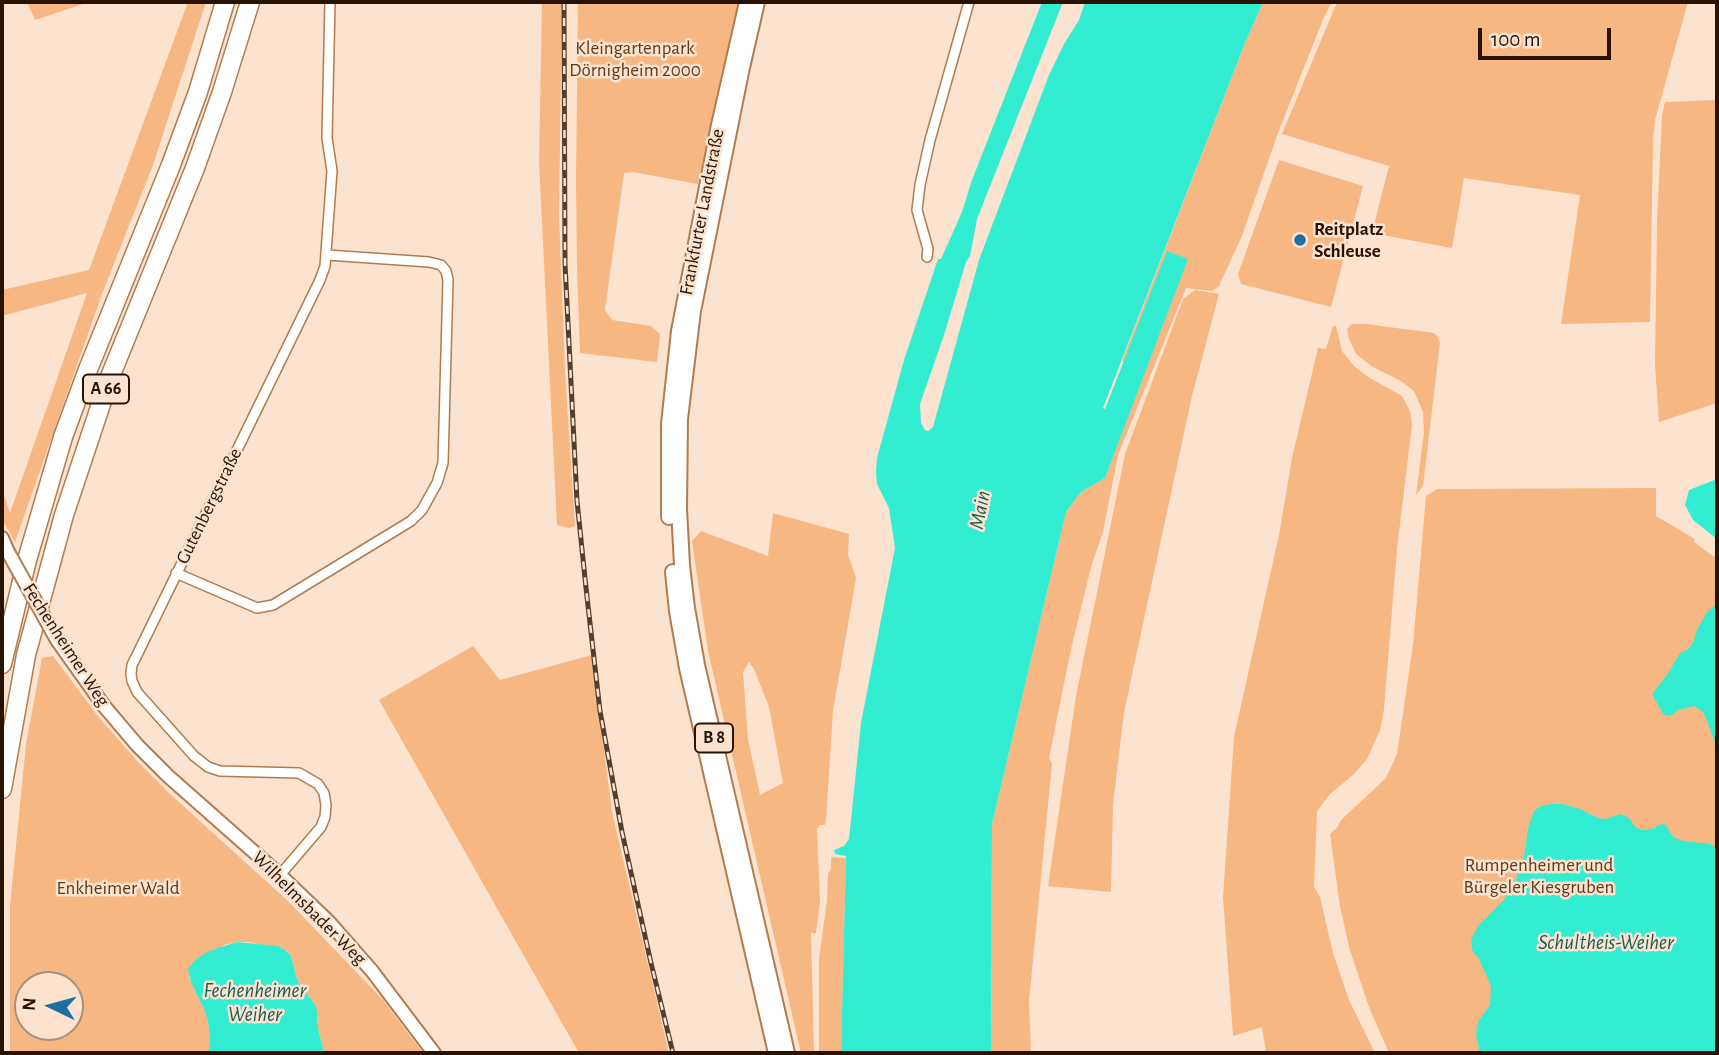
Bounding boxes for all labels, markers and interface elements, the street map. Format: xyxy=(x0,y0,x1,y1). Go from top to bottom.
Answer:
scale bar xyxy=(1481,14,1614,58)
text: 100 m xyxy=(1491,29,1541,50)
park label: Kleingartenpark Dörnigheim 2000 xyxy=(569,37,701,81)
street label: Frankfurter Landstraße xyxy=(675,127,729,297)
place label: Reitplatz Schleuse xyxy=(1314,218,1383,262)
marker: Reitplatz Schleuse xyxy=(1292,232,1308,248)
road number: A 66 xyxy=(83,374,129,404)
street label: Gutenbergstraße xyxy=(171,444,247,568)
water label: Main xyxy=(964,488,996,532)
street label: Fechenheimer Weg xyxy=(18,579,114,711)
road number: B 8 xyxy=(695,724,733,752)
street label: Wilhelmsbader Weg xyxy=(247,846,371,970)
park label: Rumpenheimer und Bürgeler Kiesgruben xyxy=(1464,854,1614,898)
park label: Enkheimer Wald xyxy=(56,877,180,899)
water label: Schultheis-Weiher xyxy=(1538,930,1674,956)
north arrow xyxy=(14,971,84,1041)
water label: Fechenheimer Weiher xyxy=(204,978,306,1028)
text: N xyxy=(20,997,40,1012)

